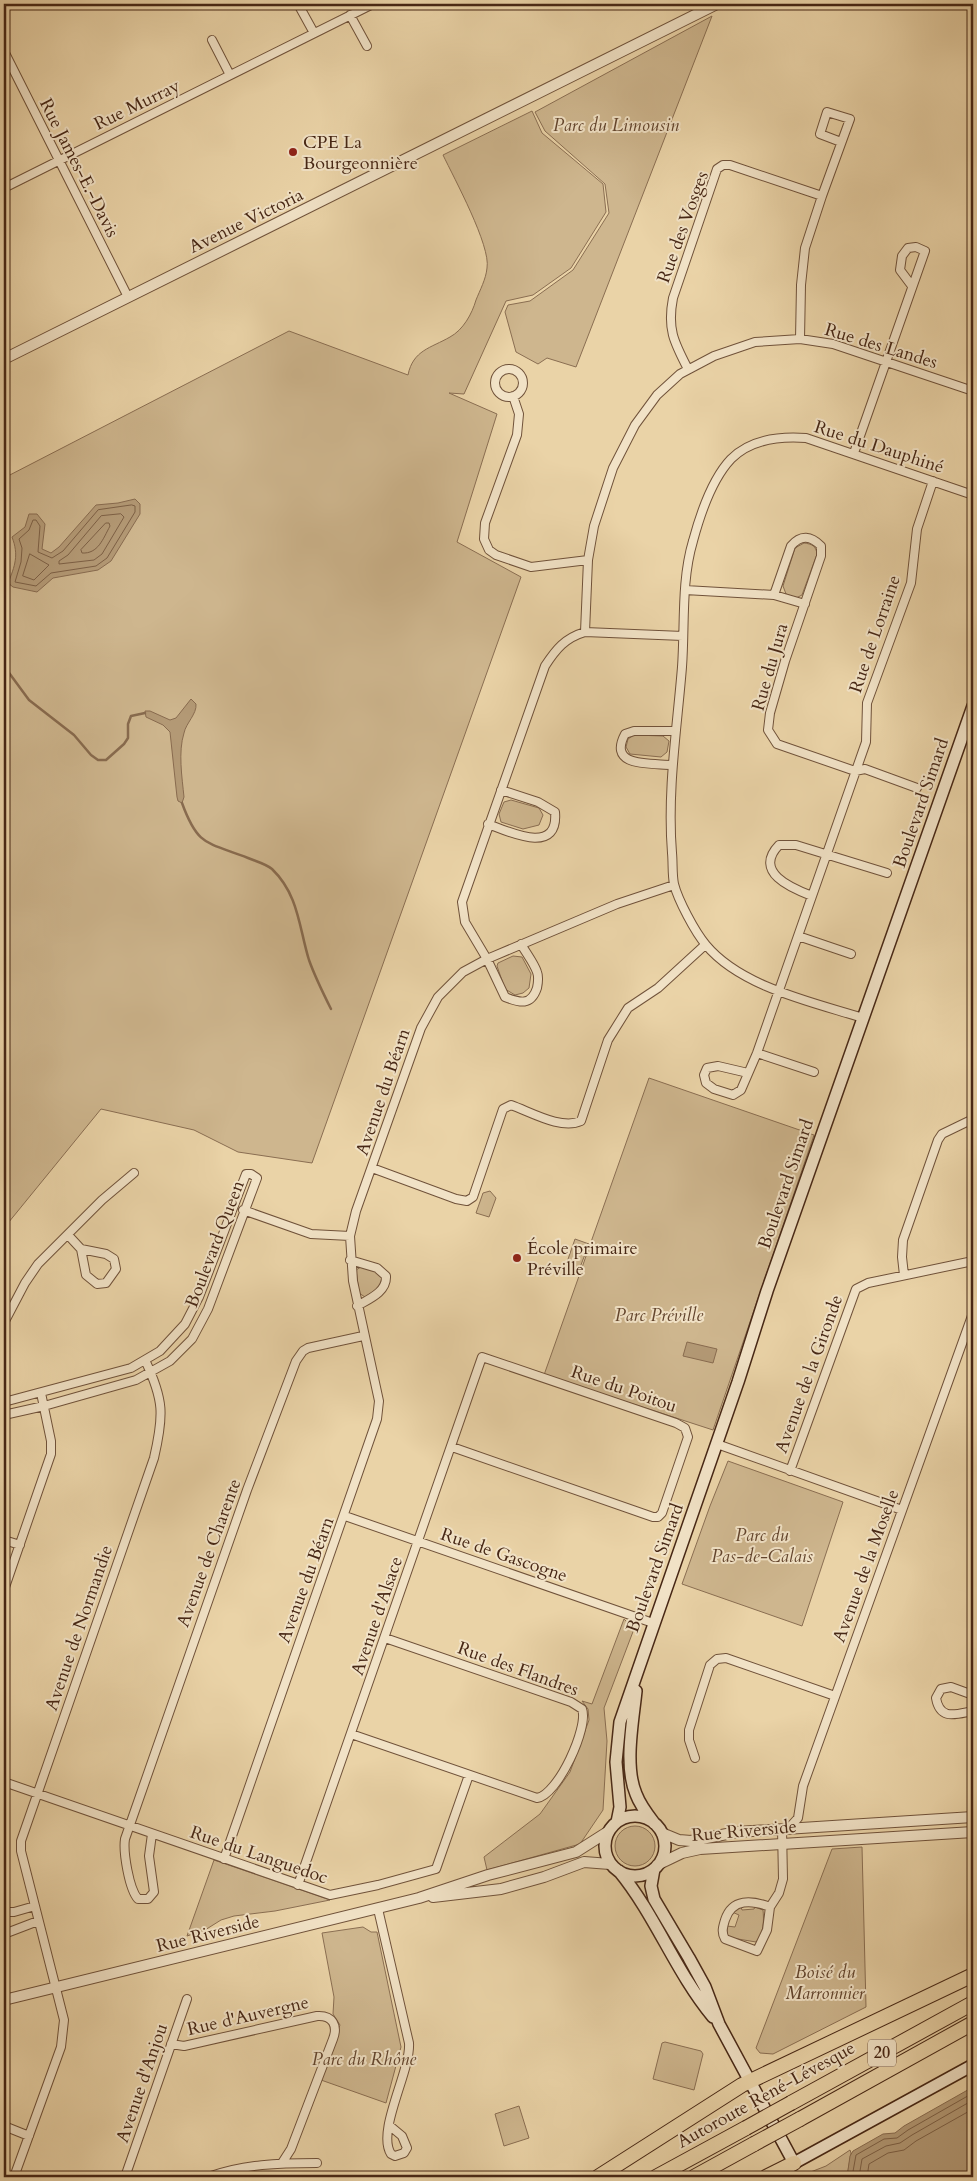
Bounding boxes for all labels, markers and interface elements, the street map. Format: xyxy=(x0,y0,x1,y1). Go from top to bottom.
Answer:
street label: Rue Murray xyxy=(90,73,185,137)
street label: Rue James-E.-Davis xyxy=(33,94,125,242)
park label: Parc du Limousin xyxy=(553,113,679,138)
place label: CPE La Bourgeonnière xyxy=(303,130,418,176)
marker: CPE La Bourgeonnière xyxy=(287,146,299,158)
street label: Rue des Vosges xyxy=(651,168,715,286)
street label: Avenue Victoria xyxy=(185,182,308,260)
street label: Rue des Landes xyxy=(822,317,940,375)
street label: Rue du Dauphiné xyxy=(811,414,947,480)
street label: Rue de Lorraine xyxy=(843,572,907,696)
street label: Rue du Jura xyxy=(746,620,794,714)
street label: Boulevard Simard xyxy=(887,734,955,871)
street label: Avenue du Béarn xyxy=(350,1025,417,1159)
street label: Boulevard Simard xyxy=(752,1115,820,1252)
street label: Boulevard Queen xyxy=(179,1176,251,1311)
place label: École primaire Préville xyxy=(527,1236,638,1282)
marker: École primaire Préville xyxy=(511,1252,523,1264)
street label: Avenue de la Gironde xyxy=(769,1291,849,1457)
park label: Parc Préville xyxy=(615,1303,704,1328)
street label: Rue du Poitou xyxy=(568,1359,680,1419)
street label: Avenue de Charente xyxy=(171,1475,247,1631)
street label: Avenue de la Moselle xyxy=(827,1486,905,1646)
street label: Boulevard Simard xyxy=(620,1500,690,1636)
street label: Avenue du Béarn xyxy=(272,1513,341,1647)
street label: Rue de Gascogne xyxy=(437,1522,571,1588)
park label: Parc du Pas-de-Calais xyxy=(711,1523,813,1569)
street label: Avenue de Normandie xyxy=(39,1542,119,1714)
street label: Avenue d'Alsace xyxy=(345,1553,409,1679)
street label: Rue des Flandres xyxy=(454,1636,582,1702)
street label: Rue Riverside xyxy=(690,1814,798,1848)
street label: Rue du Languedoc xyxy=(187,1820,331,1890)
street label: Rue Riverside xyxy=(154,1909,262,1959)
park label: Boisé du Marronnier xyxy=(785,1960,866,2006)
street label: Rue d'Auvergne xyxy=(185,1990,311,2042)
street label: Avenue d'Anjou xyxy=(110,2020,174,2146)
street label: Autoroute René-Lévesque xyxy=(672,2036,860,2154)
road number: 20 xyxy=(868,2040,896,2066)
park label: Parc du Rhône xyxy=(312,2047,417,2072)

